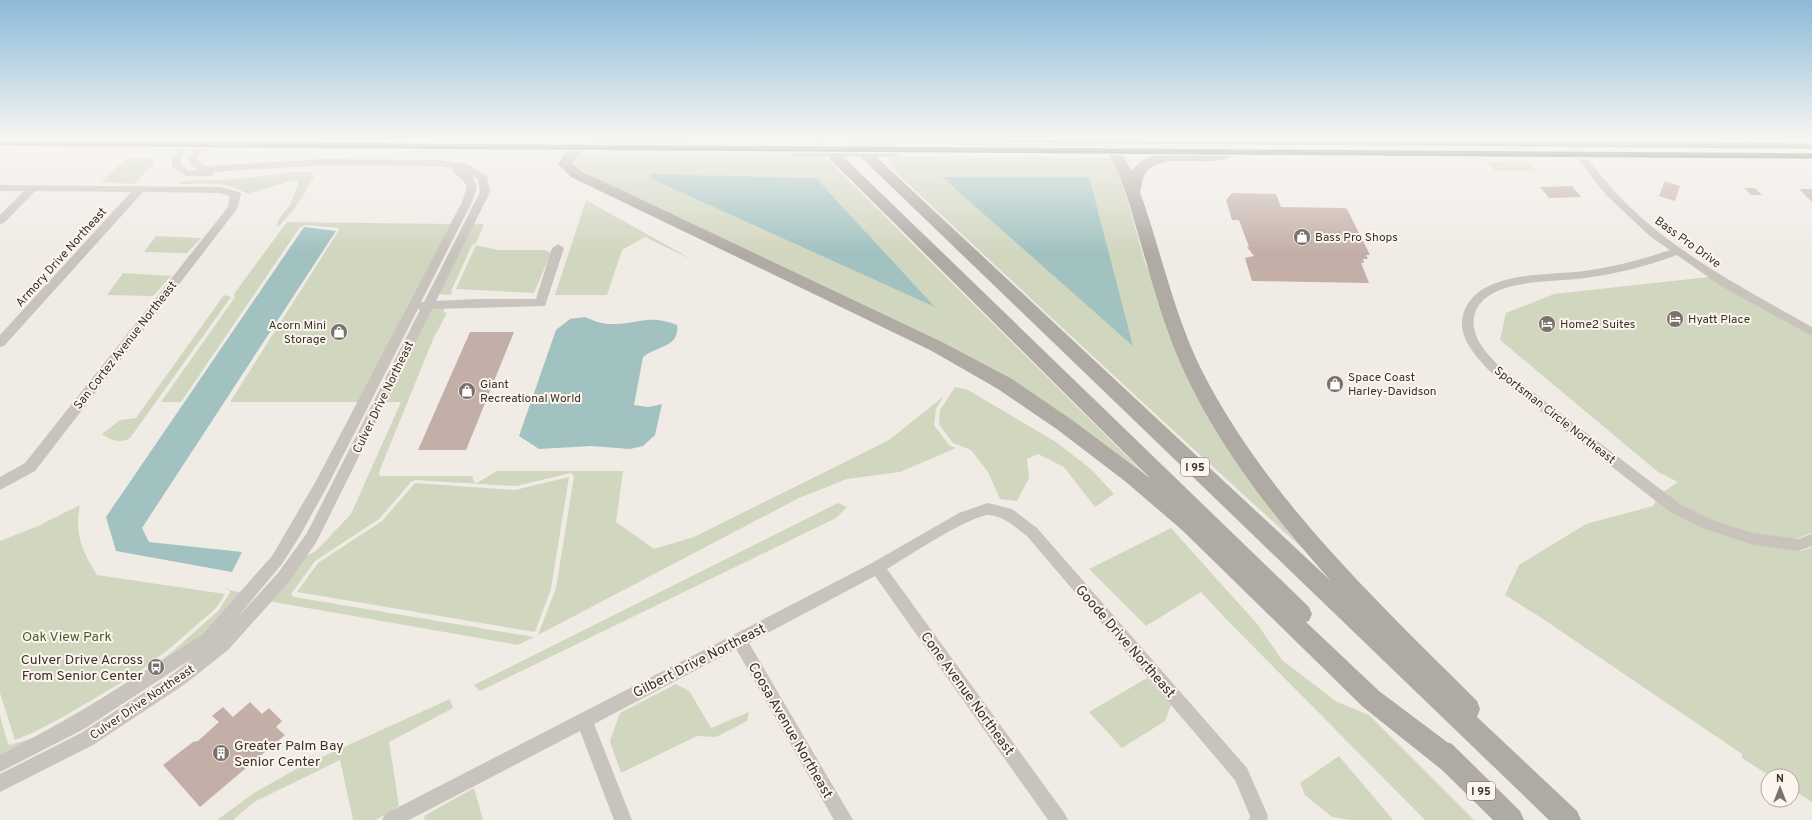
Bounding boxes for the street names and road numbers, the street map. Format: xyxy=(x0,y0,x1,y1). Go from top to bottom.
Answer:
street label: Armory Drive Northeast xyxy=(13,204,111,311)
street label: Bass Pro Drive xyxy=(1651,213,1724,272)
street label: San Cortez Avenue Northeast xyxy=(71,278,181,413)
street label: Culver Drive Northeast xyxy=(350,339,418,456)
street label: Sportsman Circle Northeast xyxy=(1491,363,1618,468)
road number: I 95 xyxy=(1181,458,1209,476)
street label: Goode Drive Northeast xyxy=(1071,582,1178,702)
street label: Gilbert Drive Northeast xyxy=(631,621,769,702)
street label: Cone Avenue Northeast xyxy=(916,629,1017,759)
street label: Coosa Avenue Northeast xyxy=(744,660,836,802)
street label: Culver Drive Northeast xyxy=(87,662,198,744)
road number: I 95 xyxy=(1467,782,1495,800)

